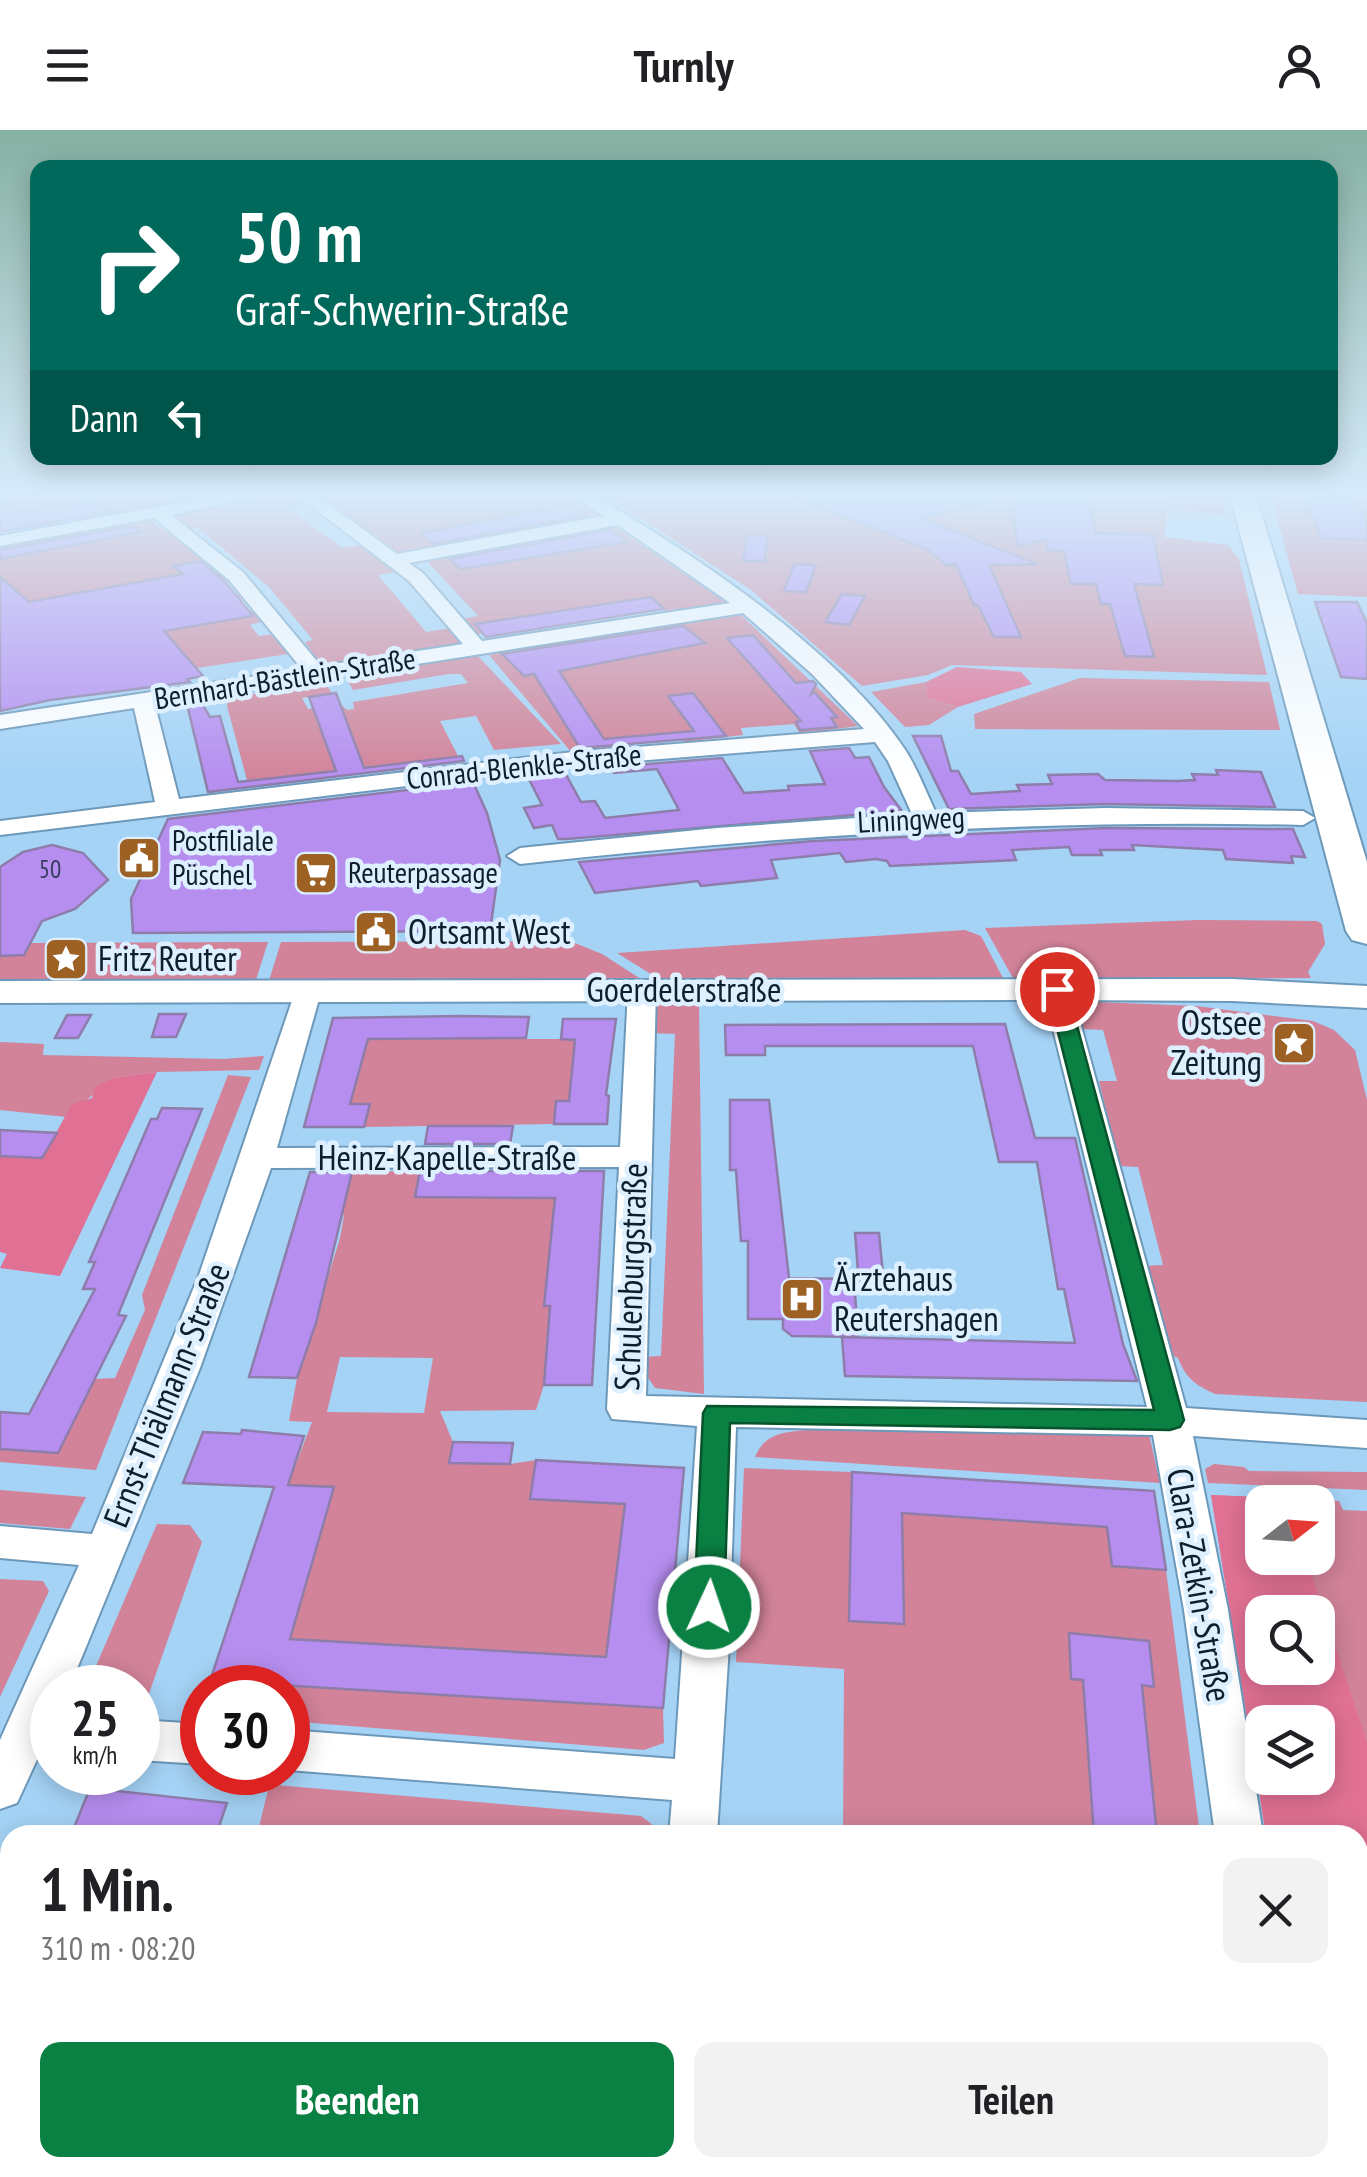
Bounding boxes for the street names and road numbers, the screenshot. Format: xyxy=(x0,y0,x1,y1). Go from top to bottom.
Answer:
street label: Bernhard-Bästlein-Straße xyxy=(151,638,418,717)
street label: Conrad-Blenkle-Straße xyxy=(405,734,643,797)
street label: Liningweg xyxy=(856,796,966,841)
street label: Goerdelerstraße xyxy=(587,966,781,1012)
street label: Heinz-Kapelle-Straße xyxy=(318,1134,576,1180)
street label: Schulenburgstraße xyxy=(603,1162,657,1392)
street label: Ernst-Thälmann-Straße xyxy=(92,1256,240,1533)
street label: Clara-Zetkin-Straße xyxy=(1157,1464,1243,1705)

